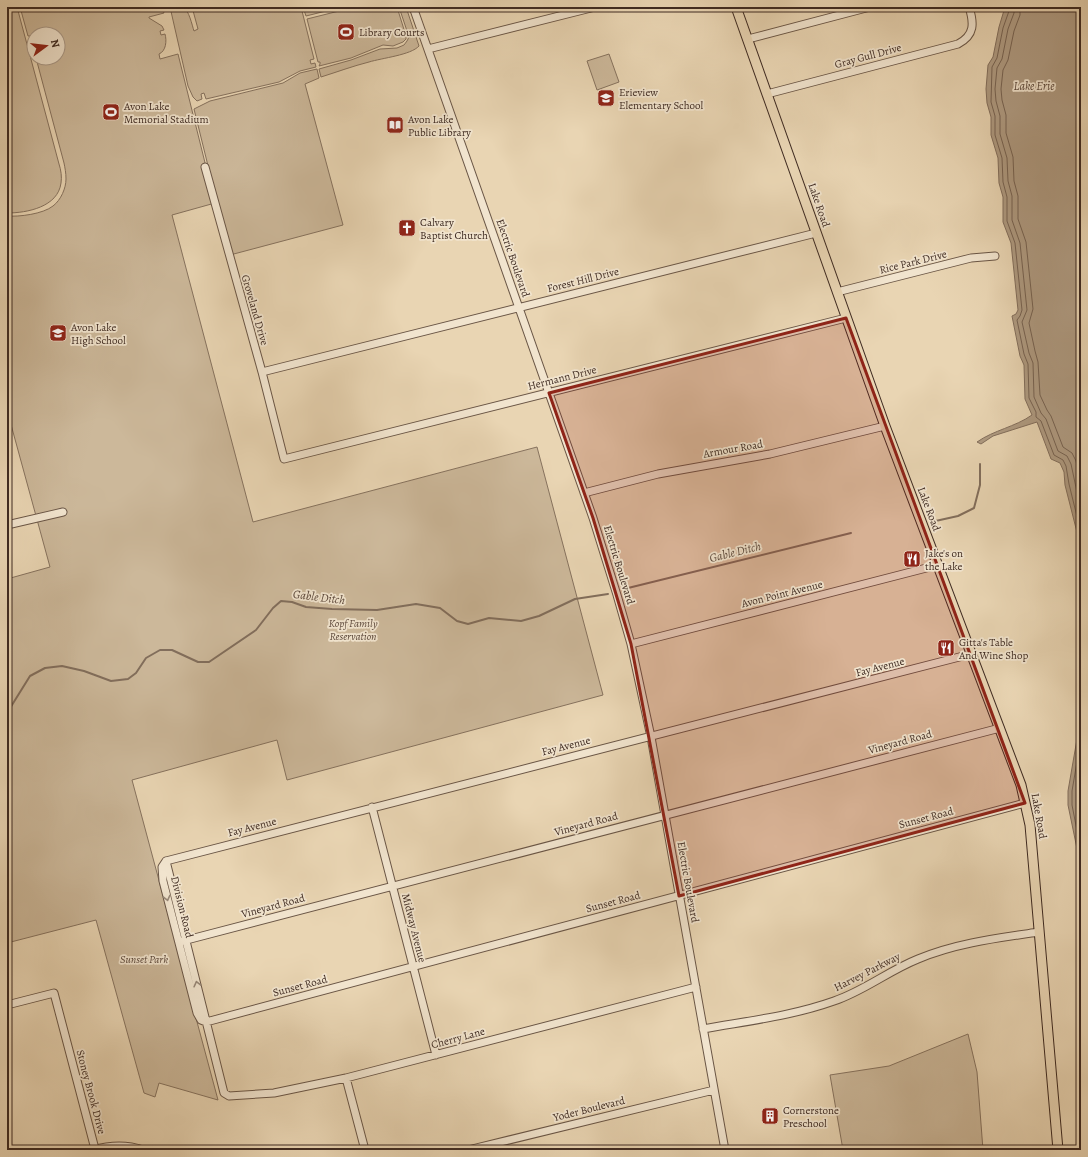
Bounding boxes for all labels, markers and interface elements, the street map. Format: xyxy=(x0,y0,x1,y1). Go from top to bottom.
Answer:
sports icon: Library Courts xyxy=(336,22,356,42)
place label: Library Courts xyxy=(359,25,424,40)
north arrow xyxy=(26,26,66,66)
text: N xyxy=(47,38,63,49)
street label: Gray Gull Drive xyxy=(833,40,903,72)
water label: Lake Erie xyxy=(1014,78,1055,94)
place label: Erieview Elementary School xyxy=(619,85,704,113)
school or university icon: Erieview Elementary School xyxy=(596,88,616,108)
place label: Avon Lake Memorial Stadium xyxy=(123,99,209,127)
sports icon: Avon Lake Memorial Stadium xyxy=(101,102,121,122)
place label: Avon Lake Public Library xyxy=(407,112,471,140)
library icon: Avon Lake Public Library xyxy=(385,115,405,135)
street label: Lake Road xyxy=(804,181,834,229)
place label: Calvary Baptist Church xyxy=(420,215,488,243)
street label: Electric Boulevard xyxy=(493,217,533,299)
church icon: Calvary Baptist Church xyxy=(397,218,417,238)
street label: Rice Park Drive xyxy=(878,246,948,278)
street label: Forest Hill Drive xyxy=(546,264,620,296)
street label: Groveland Drive xyxy=(238,273,272,347)
place label: Avon Lake High School xyxy=(70,320,126,348)
school or university icon: Avon Lake High School xyxy=(48,323,68,343)
street label: Hermann Drive xyxy=(526,362,598,394)
street label: Armour Road xyxy=(701,436,764,462)
street label: Lake Road xyxy=(914,485,944,533)
street label: Electric Boulevard xyxy=(600,524,638,606)
water label: Gable Ditch xyxy=(708,538,762,566)
place label: Jake's on the Lake xyxy=(925,546,963,574)
restaurant icon: Jake's on the Lake xyxy=(902,549,922,569)
street label: Avon Point Avenue xyxy=(739,577,824,612)
water label: Gable Ditch xyxy=(292,586,346,608)
park label: Kopf Family Reservation xyxy=(328,616,378,644)
place label: Gitta's Table And Wine Shop xyxy=(958,635,1028,663)
restaurant icon: Gitta's Table And Wine Shop xyxy=(936,638,956,658)
street label: Fay Avenue xyxy=(854,654,906,680)
street label: Vineyard Road xyxy=(866,726,934,758)
street label: Fay Avenue xyxy=(540,733,592,759)
street label: Lake Road xyxy=(1028,792,1050,840)
street label: Sunset Road xyxy=(897,804,955,832)
street label: Vineyard Road xyxy=(552,808,620,840)
street label: Fay Avenue xyxy=(226,814,278,840)
street label: Electric Boulevard xyxy=(674,840,703,924)
street label: Division Road xyxy=(167,875,197,939)
street label: Sunset Road xyxy=(584,888,642,916)
street label: Vineyard Road xyxy=(239,890,307,922)
street label: Midway Avenue xyxy=(398,892,430,964)
one-way arrow xyxy=(163,895,171,901)
street label: Harvey Parkway xyxy=(831,949,903,995)
park label: Sunset Park xyxy=(120,952,168,967)
street label: Sunset Road xyxy=(271,972,329,1000)
one-way arrow xyxy=(193,981,201,987)
street label: Cherry Lane xyxy=(429,1024,487,1052)
street label: Stoney Brook Drive xyxy=(73,1048,109,1136)
street label: Yoder Boulevard xyxy=(551,1093,627,1125)
place label: Cornerstone Preschool xyxy=(783,1103,839,1131)
building icon: Cornerstone Preschool xyxy=(760,1106,780,1126)

